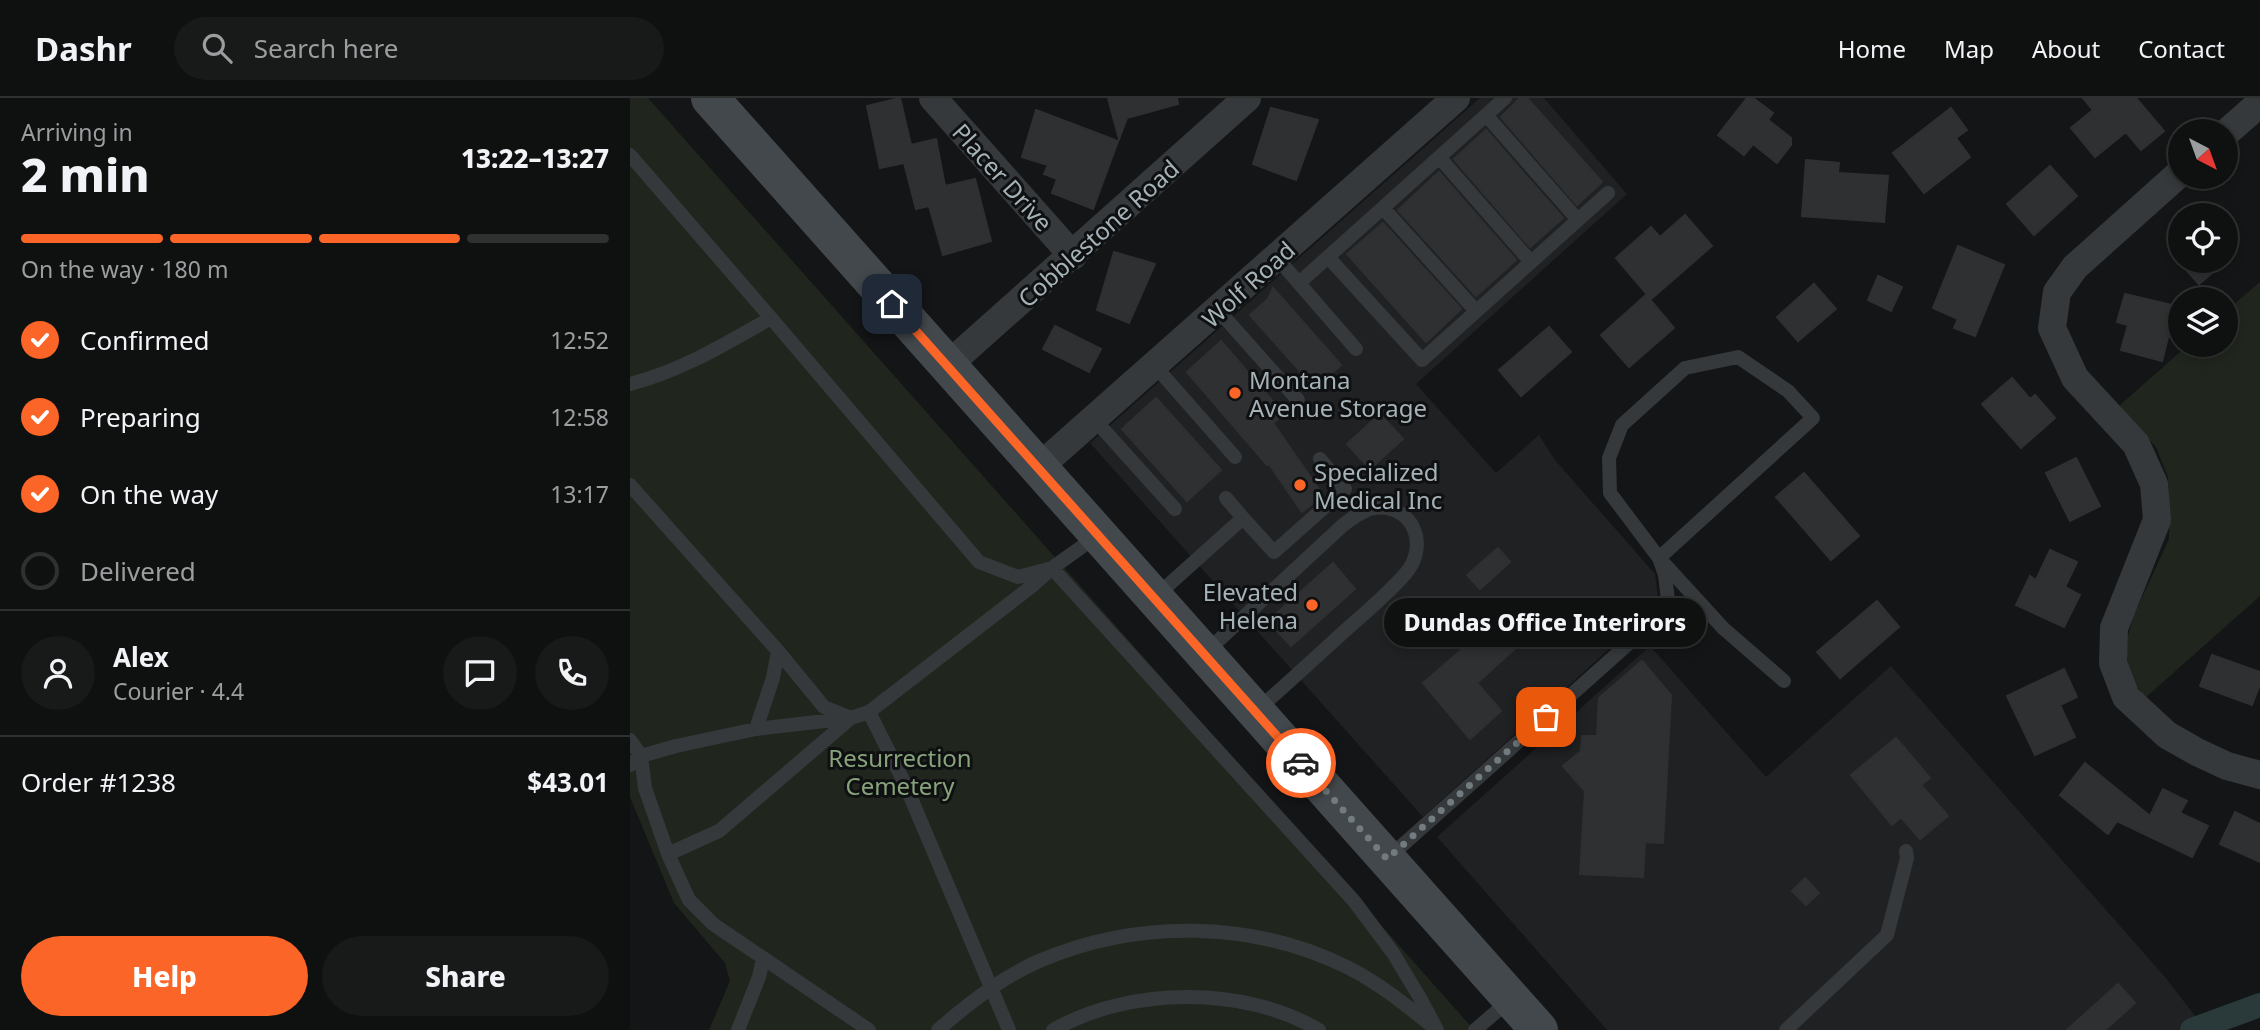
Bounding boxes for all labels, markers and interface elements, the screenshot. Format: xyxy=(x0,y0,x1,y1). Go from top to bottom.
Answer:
search box xyxy=(174,17,664,80)
text: Dashr xyxy=(35,26,132,71)
icon: search xyxy=(198,29,236,67)
text: Search here xyxy=(254,30,398,66)
text: Home xyxy=(1838,32,1906,65)
text: Map xyxy=(1944,32,1994,65)
text: About xyxy=(2032,32,2100,65)
text: Contact xyxy=(2138,32,2225,65)
text: Arriving in xyxy=(21,116,133,148)
street label: Placer Drive xyxy=(946,116,1060,238)
north arrow xyxy=(2168,119,2238,189)
map controls xyxy=(2168,119,2238,357)
text: 13:22–13:27 xyxy=(461,140,609,176)
text: 2 min xyxy=(21,143,150,205)
street label: Cobblestone Road xyxy=(1010,152,1186,314)
button: locate xyxy=(2168,203,2238,273)
street label: Wolf Road xyxy=(1194,233,1302,335)
text: On the way · 180 m xyxy=(21,253,228,285)
pin xyxy=(862,274,922,334)
icon: home xyxy=(873,285,911,323)
button: layers xyxy=(2168,287,2238,357)
icon: check xyxy=(21,321,59,359)
text: Confirmed xyxy=(80,322,210,358)
text: 12:52 xyxy=(550,324,609,356)
place label: Montana Avenue Storage xyxy=(1249,363,1427,424)
marker: Montana Avenue Storage xyxy=(1227,385,1243,401)
icon: check xyxy=(21,398,59,436)
text: Preparing xyxy=(80,399,201,435)
text: 12:58 xyxy=(550,401,609,433)
place label: Specialized Medical Inc xyxy=(1314,455,1442,516)
icon: check xyxy=(21,475,59,513)
text: On the way xyxy=(80,476,218,512)
marker: Specialized Medical Inc xyxy=(1292,477,1308,493)
text: 13:17 xyxy=(550,478,609,510)
text: Delivered xyxy=(80,553,196,589)
place label: Elevated Helena xyxy=(1203,575,1298,636)
marker: Elevated Helena xyxy=(1304,597,1320,613)
callout: Dundas Office Interirors xyxy=(1385,598,1707,647)
text: Dundas Office Interirors xyxy=(1404,606,1686,638)
button: person xyxy=(21,636,95,710)
button: chat xyxy=(443,636,517,710)
button: phone xyxy=(535,636,609,710)
text: Alex xyxy=(113,639,169,675)
text: Courier · 4.4 xyxy=(113,675,244,707)
pin xyxy=(1516,687,1576,747)
icon: bag xyxy=(1527,698,1565,736)
courier xyxy=(1266,728,1336,798)
park label: Resurrection Cemetery xyxy=(828,741,972,802)
icon: car xyxy=(1282,744,1320,782)
text: Order #1238 xyxy=(21,764,176,800)
text: $43.01 xyxy=(527,764,609,800)
button: Help xyxy=(21,936,308,1016)
button: Share xyxy=(322,936,609,1016)

